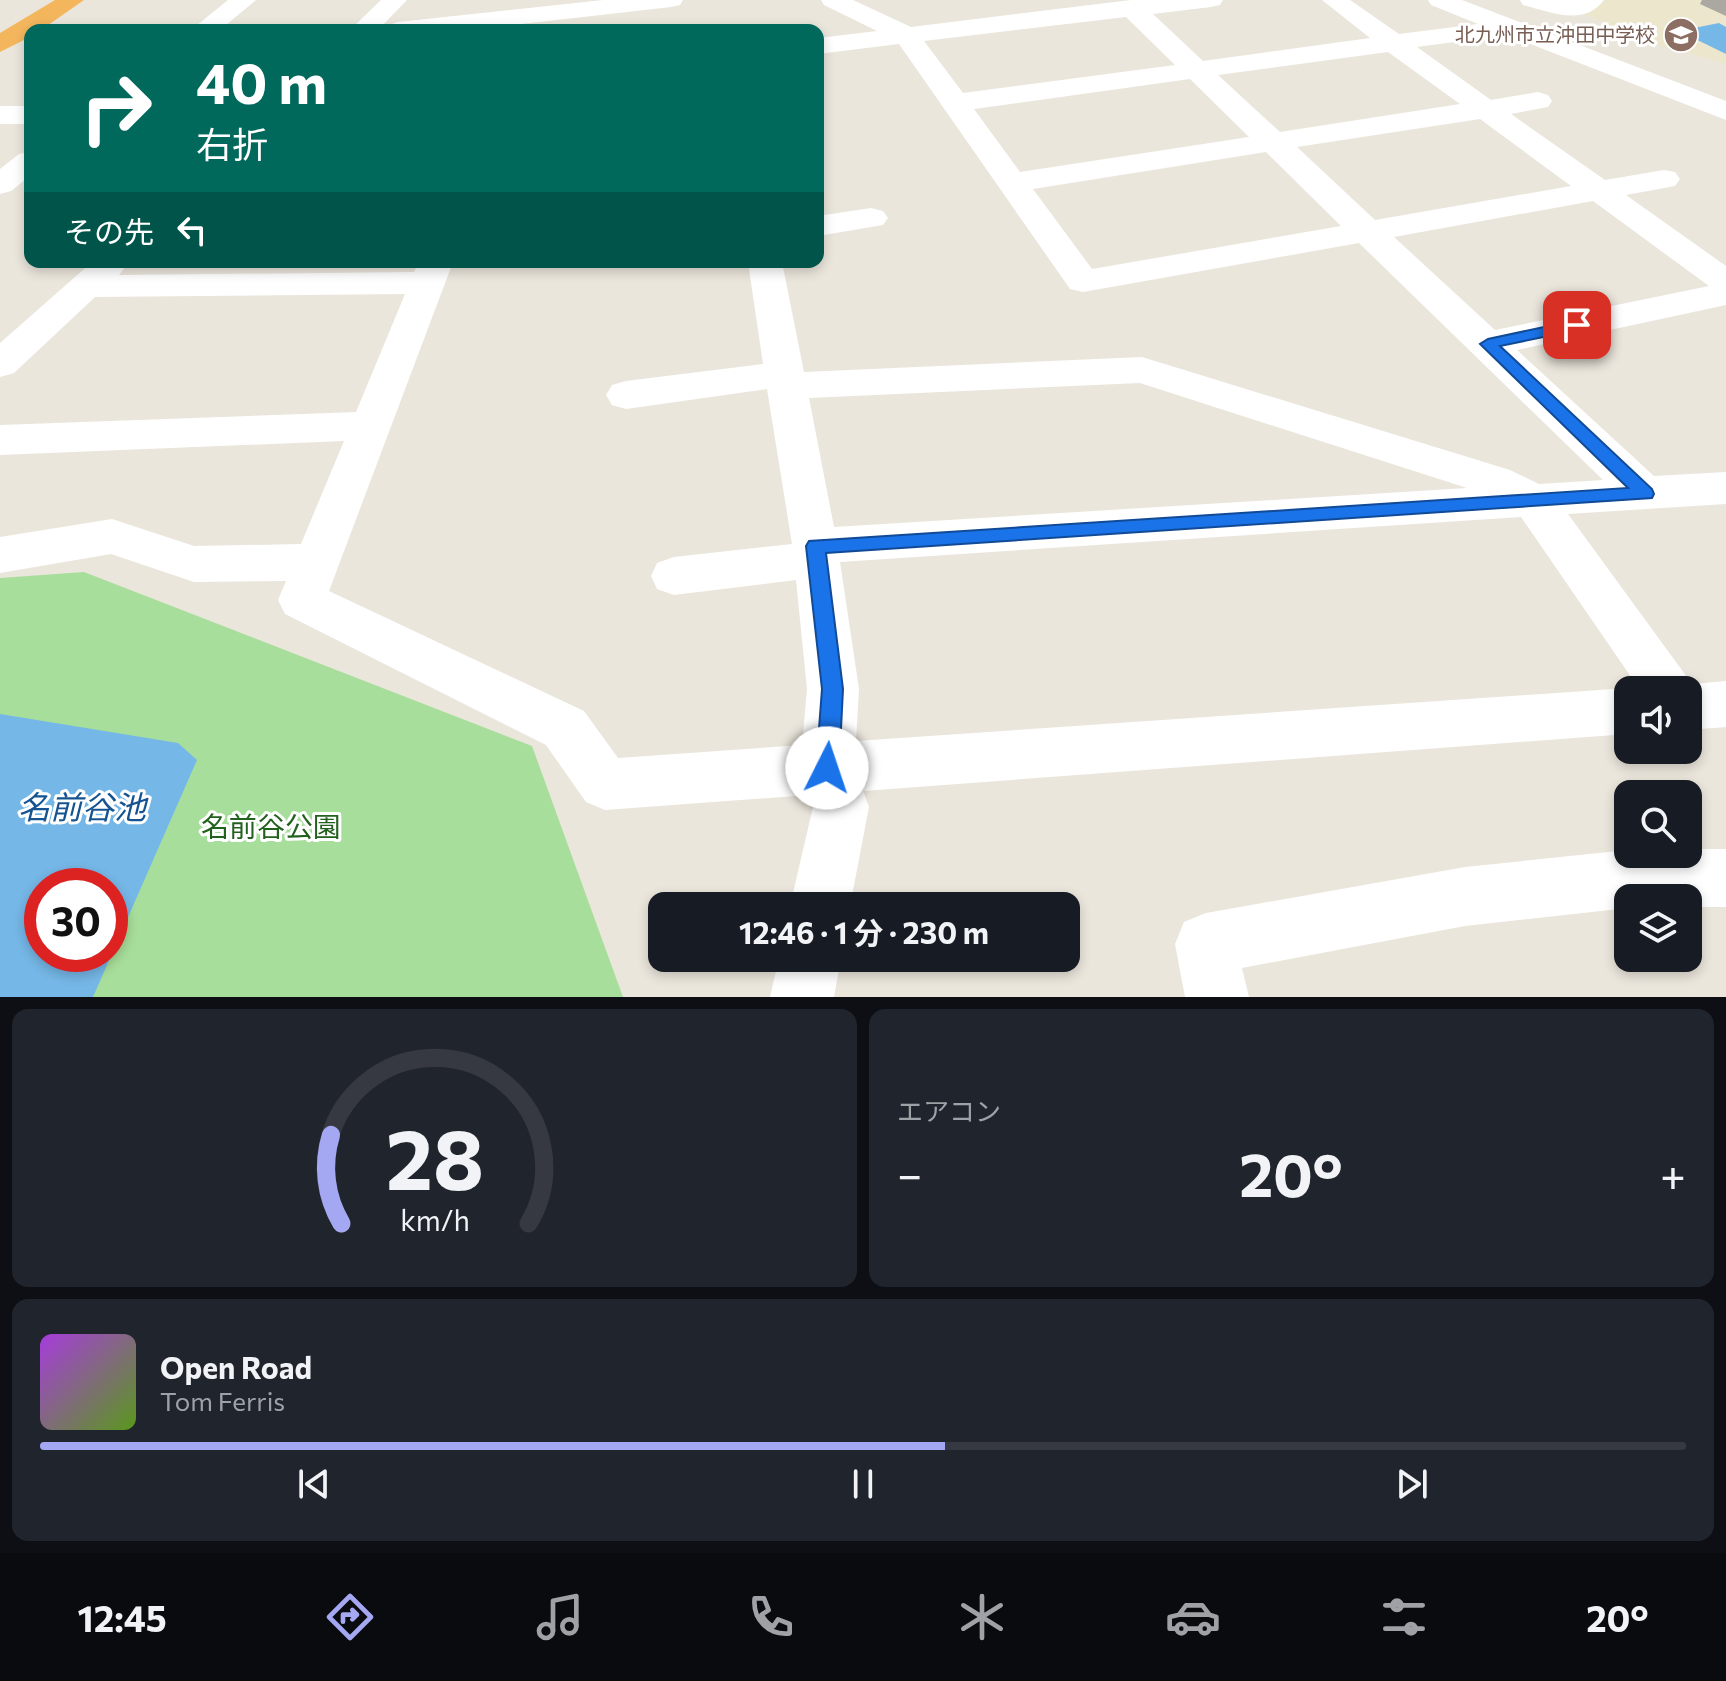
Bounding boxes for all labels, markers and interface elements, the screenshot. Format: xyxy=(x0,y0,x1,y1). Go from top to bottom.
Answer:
school or university icon: 北九州市立沖田中学校 xyxy=(1662,16,1700,54)
place label: 北九州市立沖田中学校 xyxy=(1455,22,1655,46)
text: 40 m xyxy=(196,47,327,116)
icon: right xyxy=(64,56,168,160)
text: 右折 xyxy=(196,121,268,165)
icon: left xyxy=(170,208,214,252)
text: その先 xyxy=(64,212,154,249)
pin xyxy=(1543,291,1611,359)
icon: arrive xyxy=(1555,303,1599,347)
map controls xyxy=(1614,676,1702,972)
button: sound xyxy=(1614,676,1702,764)
position arrow xyxy=(785,726,869,810)
button: search xyxy=(1614,780,1702,868)
water label: 名前谷池 xyxy=(18,786,149,826)
park label: 名前谷公園 xyxy=(201,809,341,843)
speed limit sign: 30 xyxy=(24,868,128,972)
button: layers xyxy=(1614,884,1702,972)
text: 12:46 · 1 分 · 230 m xyxy=(739,913,989,950)
text: エアコン xyxy=(897,1095,1001,1126)
text: 28 xyxy=(385,1105,484,1207)
text: 20° xyxy=(1239,1136,1343,1209)
text: − xyxy=(897,1146,922,1200)
text: + xyxy=(1660,1146,1686,1200)
text: km/h xyxy=(400,1202,469,1237)
text: Open Road xyxy=(160,1348,312,1385)
text: Tom Ferris xyxy=(160,1385,285,1416)
icon: previous xyxy=(292,1462,336,1506)
icon: pause xyxy=(841,1462,885,1506)
icon: next xyxy=(1390,1462,1434,1506)
icon: directions xyxy=(322,1589,378,1645)
icon: music xyxy=(532,1589,588,1645)
icon: phone xyxy=(743,1589,799,1645)
icon: climate xyxy=(954,1589,1010,1645)
icon: car xyxy=(1165,1589,1221,1645)
icon: filters xyxy=(1376,1589,1432,1645)
text: 12:45 xyxy=(77,1595,167,1639)
text: 20° xyxy=(1586,1595,1649,1639)

